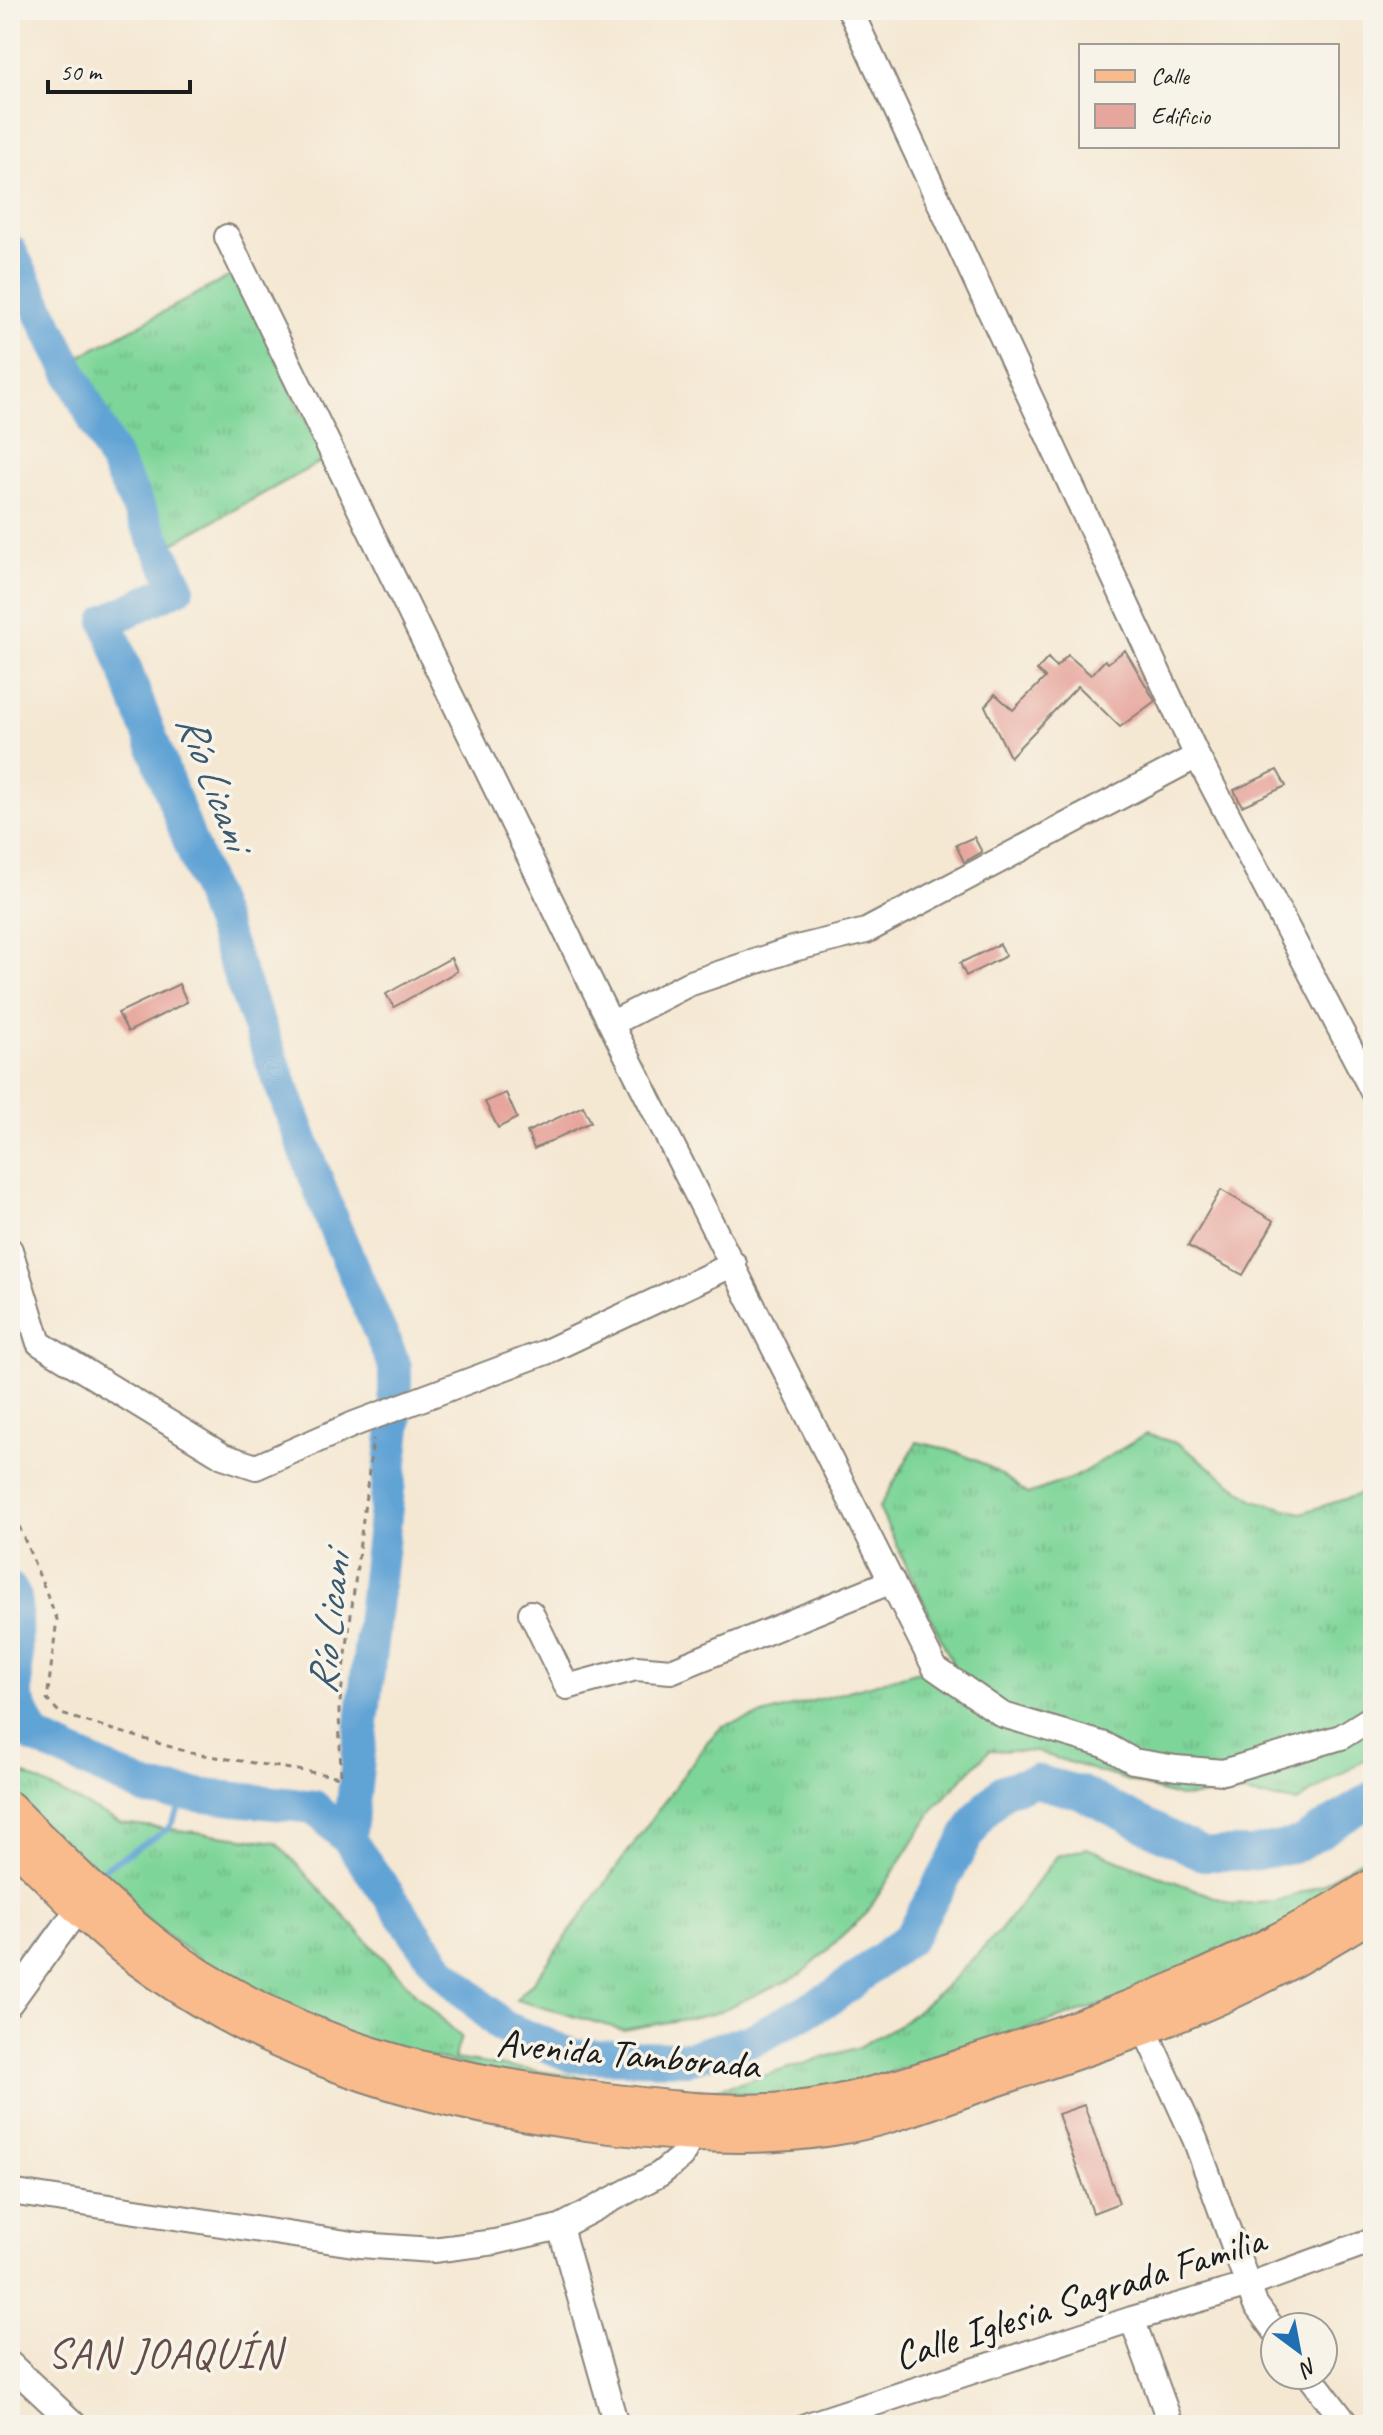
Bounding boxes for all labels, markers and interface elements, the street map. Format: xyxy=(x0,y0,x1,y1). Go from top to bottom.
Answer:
scale bar xyxy=(48,44,190,94)
legend xyxy=(1079,44,1339,148)
text: 50 m xyxy=(60,57,103,87)
text: Calle xyxy=(1151,61,1191,91)
text: Edificio xyxy=(1151,101,1212,131)
water label: Río Licani xyxy=(164,706,267,865)
water label: Río Licani xyxy=(295,1542,364,1696)
street label: Avenida Tamborada xyxy=(495,2018,764,2091)
street label: Calle Iglesia Sagrada Familia xyxy=(888,2213,1274,2381)
north arrow xyxy=(1259,2311,1339,2391)
district label: SAN JOAQUÍN xyxy=(47,2327,286,2380)
text: N xyxy=(1293,2352,1322,2384)

